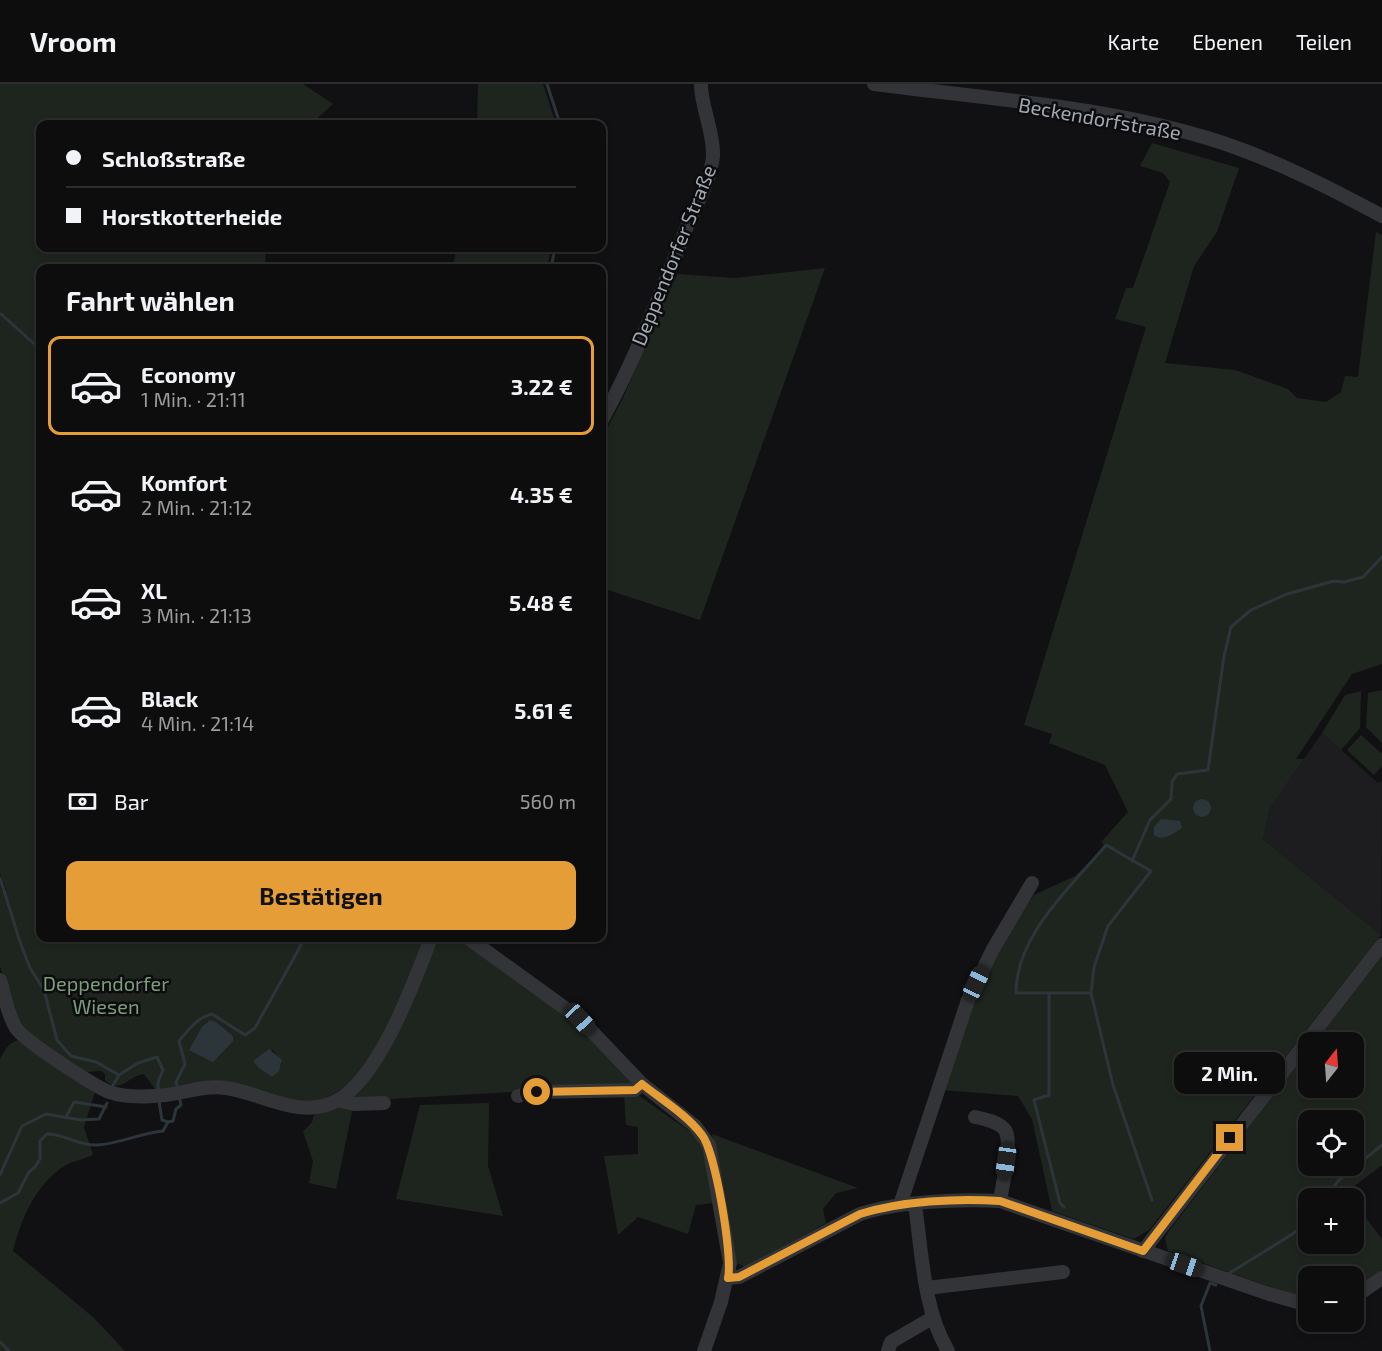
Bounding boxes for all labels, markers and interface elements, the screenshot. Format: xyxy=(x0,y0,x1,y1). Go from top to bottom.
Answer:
text: Vroom xyxy=(30,24,117,58)
text: Karte xyxy=(1108,29,1159,54)
text: Ebenen xyxy=(1192,29,1263,54)
text: Teilen xyxy=(1296,29,1352,54)
street label: Beckendorfstraße xyxy=(1017,92,1183,144)
text: Schloßstraße xyxy=(102,145,246,171)
street label: Deppendorfer Straße xyxy=(626,161,720,349)
text: Horstkotterheide xyxy=(102,203,282,229)
text: Fahrt wählen xyxy=(66,284,235,316)
icon: car xyxy=(69,359,123,413)
text: Economy xyxy=(141,361,236,387)
text: 3.22 € xyxy=(511,373,573,399)
text: 1 Min. · 21:11 xyxy=(141,387,246,411)
icon: car xyxy=(69,467,123,521)
text: Komfort xyxy=(141,469,227,495)
text: 4.35 € xyxy=(510,481,573,507)
text: 2 Min. · 21:12 xyxy=(141,495,252,519)
icon: car xyxy=(69,575,123,629)
text: XL xyxy=(141,577,167,603)
text: 5.48 € xyxy=(509,589,573,615)
text: 3 Min. · 21:13 xyxy=(141,603,252,627)
icon: car xyxy=(69,683,123,737)
text: Black xyxy=(141,685,198,711)
text: 5.61 € xyxy=(514,697,573,723)
text: 4 Min. · 21:14 xyxy=(141,711,254,735)
icon: cash xyxy=(66,785,99,818)
text: Bar xyxy=(114,788,149,814)
text: 560 m xyxy=(520,789,576,813)
button: Bestätigen xyxy=(66,861,576,930)
car xyxy=(960,963,992,1003)
park label: Deppendorfer Wiesen xyxy=(43,971,169,1018)
car xyxy=(561,1000,599,1038)
north arrow xyxy=(1298,1032,1364,1098)
map controls xyxy=(1298,1032,1364,1332)
callout: 2 Min. xyxy=(1174,1051,1286,1093)
text: 2 Min. xyxy=(1201,1061,1258,1085)
route start xyxy=(523,1078,550,1105)
button: locate xyxy=(1298,1110,1364,1176)
route end xyxy=(1216,1124,1243,1151)
car xyxy=(995,1142,1017,1180)
button: + xyxy=(1298,1188,1364,1254)
car xyxy=(1165,1251,1205,1279)
button: − xyxy=(1298,1266,1364,1332)

